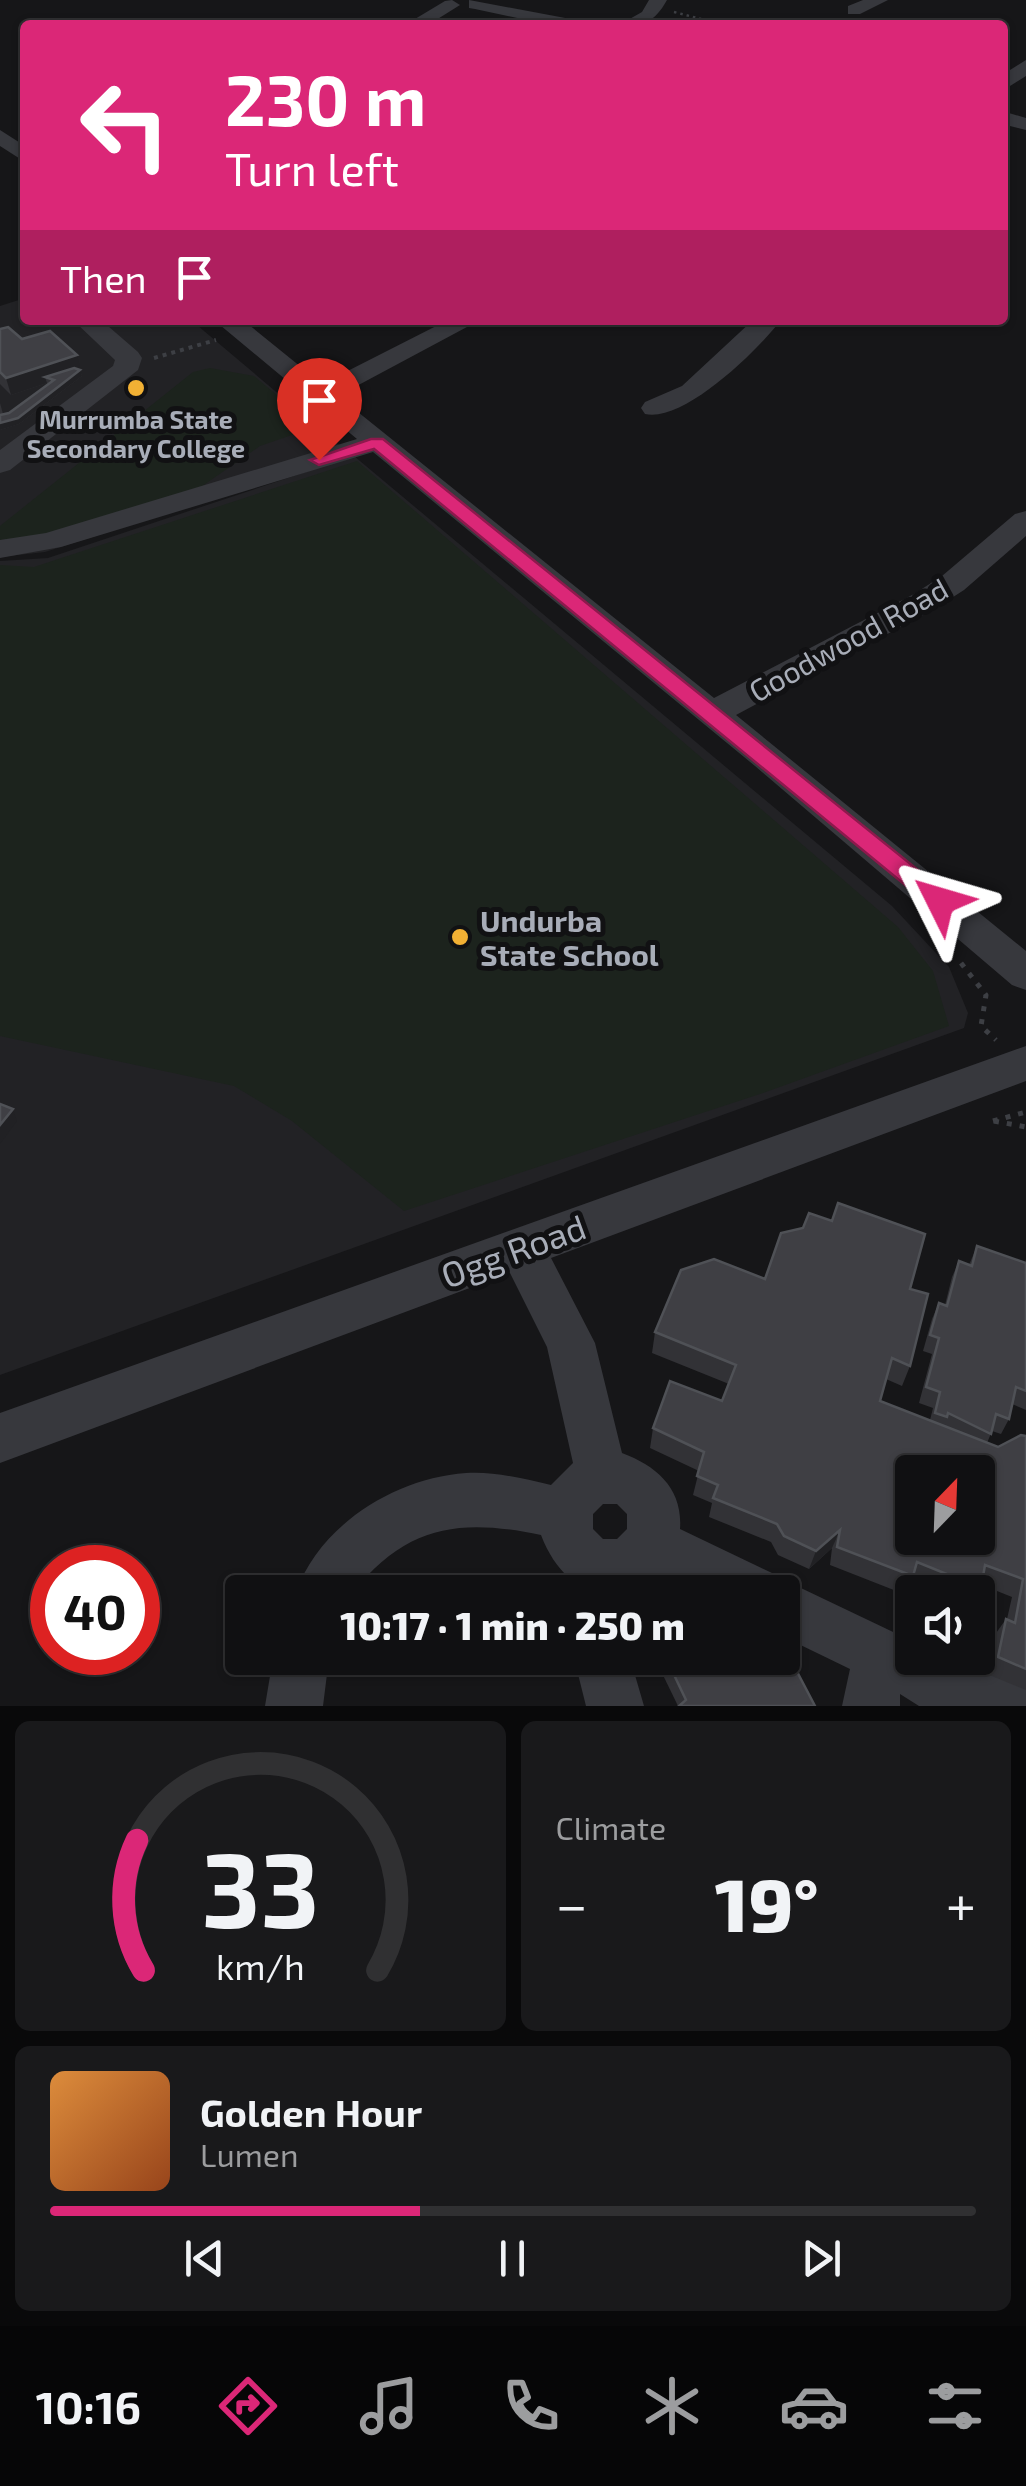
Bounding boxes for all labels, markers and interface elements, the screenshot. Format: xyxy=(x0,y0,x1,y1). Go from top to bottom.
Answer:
text: 230 m xyxy=(225,56,426,140)
icon: left xyxy=(60,60,190,190)
text: Turn left xyxy=(225,141,399,195)
icon: arrive xyxy=(167,250,222,305)
text: Then xyxy=(60,255,147,301)
pin xyxy=(277,358,362,461)
icon: arrive xyxy=(292,373,347,428)
marker: Murrumba State Secondary College xyxy=(125,377,147,399)
place label: Murrumba State Secondary College xyxy=(27,404,245,464)
street label: Goodwood Road xyxy=(742,569,954,709)
position arrow xyxy=(888,849,992,953)
place label: Undurba State School xyxy=(480,902,659,972)
marker: Undurba State School xyxy=(449,926,471,948)
street label: Ogg Road xyxy=(435,1204,591,1296)
north arrow xyxy=(895,1455,995,1555)
map controls xyxy=(895,1455,995,1675)
speed limit sign: 40 xyxy=(30,1545,160,1675)
button: sound xyxy=(895,1575,995,1675)
text: 10:17 · 1 min · 250 m xyxy=(340,1602,685,1648)
text: Climate xyxy=(556,1808,666,1846)
text: 33 xyxy=(201,1824,319,1949)
text: 19° xyxy=(715,1857,819,1947)
text: − xyxy=(556,1870,588,1936)
text: + xyxy=(946,1870,976,1936)
text: km/h xyxy=(216,1944,305,1987)
text: Golden Hour xyxy=(200,2089,422,2135)
text: Lumen xyxy=(200,2135,299,2173)
icon: previous xyxy=(177,2231,232,2286)
icon: pause xyxy=(485,2231,540,2286)
icon: next xyxy=(794,2231,849,2286)
icon: directions xyxy=(213,2371,283,2441)
icon: music xyxy=(354,2371,424,2441)
icon: phone xyxy=(496,2371,566,2441)
icon: climate xyxy=(637,2371,707,2441)
icon: car xyxy=(779,2371,849,2441)
icon: filters xyxy=(920,2371,990,2441)
text: 10:16 xyxy=(36,2379,141,2433)

